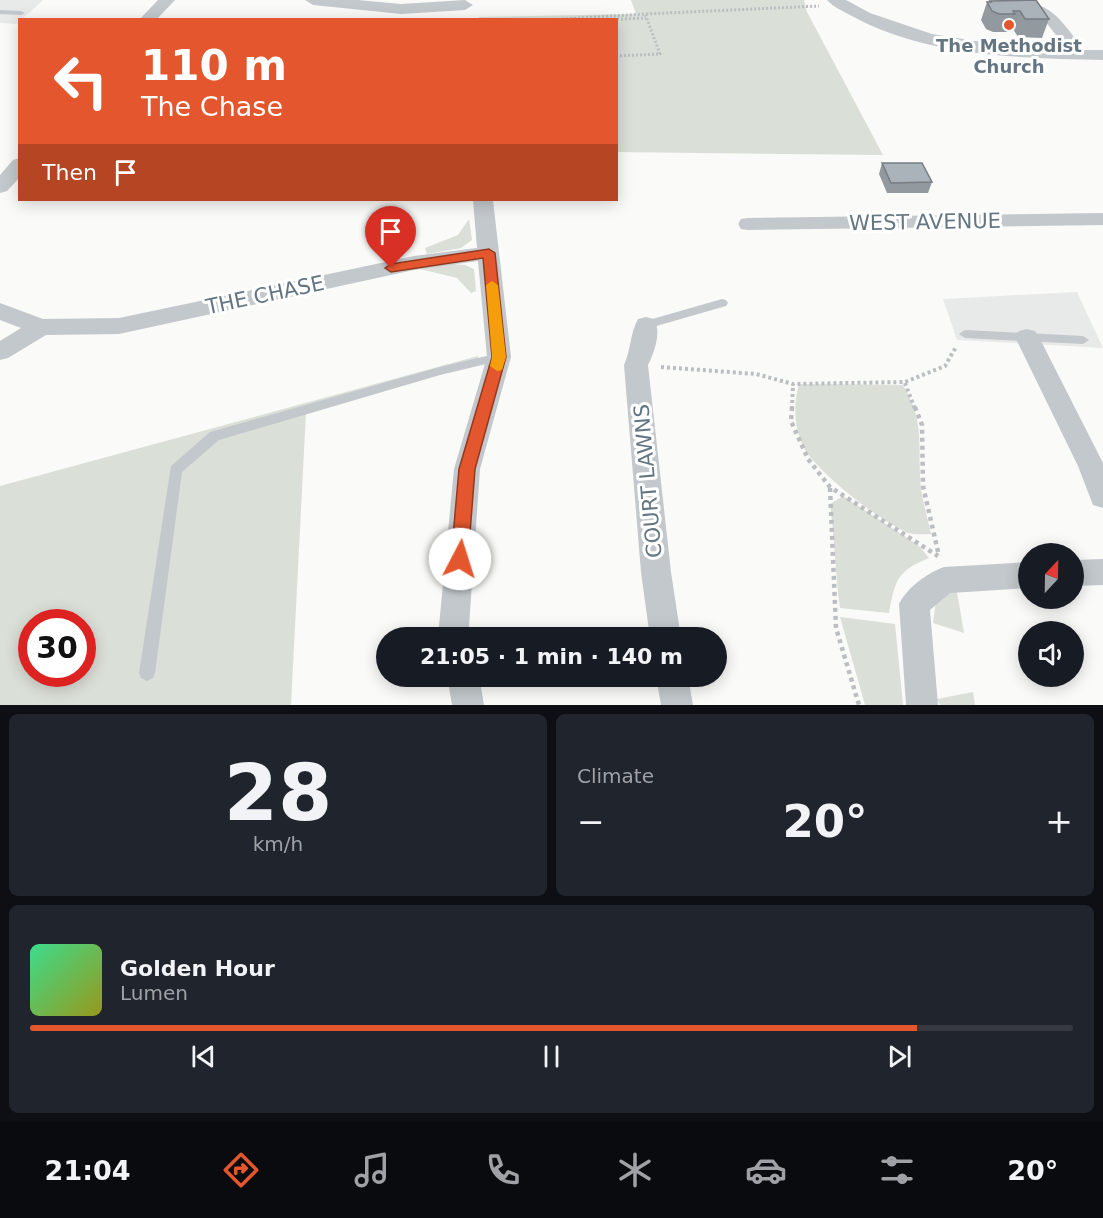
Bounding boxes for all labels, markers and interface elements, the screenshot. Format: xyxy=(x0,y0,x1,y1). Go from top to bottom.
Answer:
marker: The Methodist Church xyxy=(1002,18,1016,32)
place label: The Methodist Church xyxy=(936,35,1082,77)
text: 110 m xyxy=(141,41,287,90)
icon: left xyxy=(42,42,120,120)
text: The Chase xyxy=(141,91,283,122)
icon: arrive xyxy=(109,156,142,189)
text: Then xyxy=(42,160,97,185)
pin xyxy=(365,206,416,268)
street label: WEST AVENUE xyxy=(849,209,1001,235)
icon: arrive xyxy=(374,215,407,248)
street label: THE CHASE xyxy=(203,271,326,319)
street label: COURT LAWNS xyxy=(629,403,667,559)
position arrow xyxy=(428,527,492,591)
north arrow xyxy=(1018,543,1084,609)
map controls xyxy=(1018,543,1084,687)
speed limit sign: 30 xyxy=(18,609,96,687)
button: sound xyxy=(1018,621,1084,687)
text: 21:05 · 1 min · 140 m xyxy=(420,644,683,669)
text: 28 xyxy=(224,748,332,838)
text: Climate xyxy=(577,764,654,788)
text: 20° xyxy=(782,795,868,848)
text: − xyxy=(577,802,605,841)
text: + xyxy=(1045,802,1073,841)
text: km/h xyxy=(253,832,303,856)
text: Golden Hour xyxy=(120,956,275,981)
text: Lumen xyxy=(120,981,188,1005)
icon: previous xyxy=(187,1040,220,1073)
icon: pause xyxy=(535,1040,568,1073)
icon: next xyxy=(883,1040,916,1073)
icon: directions xyxy=(220,1149,262,1191)
icon: music xyxy=(351,1149,393,1191)
icon: phone xyxy=(482,1149,524,1191)
icon: climate xyxy=(614,1149,656,1191)
icon: car xyxy=(745,1149,787,1191)
icon: filters xyxy=(876,1149,918,1191)
text: 21:04 xyxy=(45,1155,131,1186)
text: 20° xyxy=(1007,1155,1058,1186)

